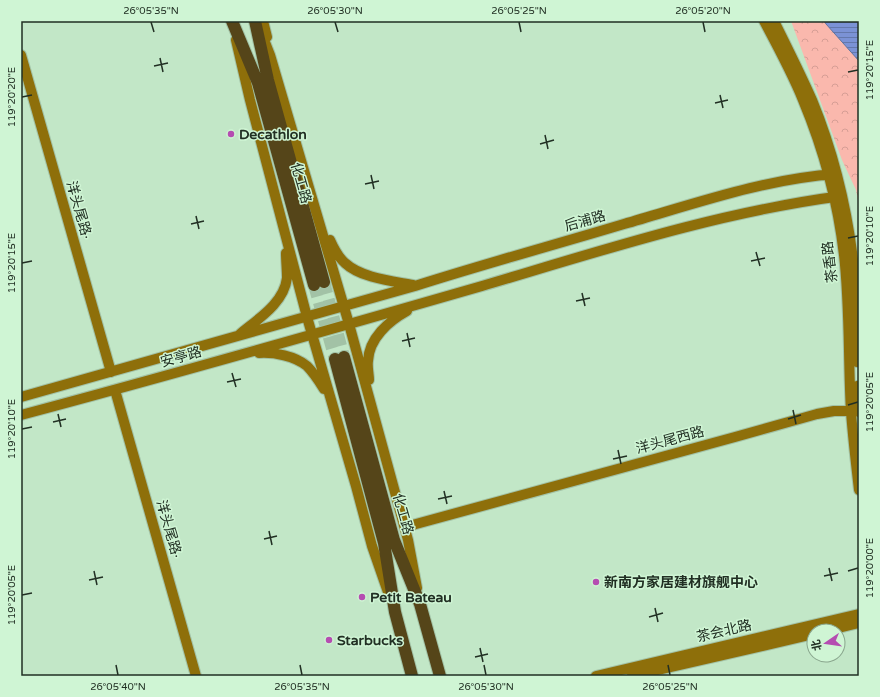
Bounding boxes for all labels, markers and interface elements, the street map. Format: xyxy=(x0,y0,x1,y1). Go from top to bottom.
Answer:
text: 26°05'35"N xyxy=(123,5,179,17)
text: 26°05'30"N xyxy=(307,5,363,17)
text: 26°05'25"N xyxy=(491,5,547,17)
text: 26°05'20"N xyxy=(675,5,731,17)
text: 119°20'15"E xyxy=(864,40,876,100)
text: 119°20'20"E xyxy=(6,67,18,127)
place label: Decathlon xyxy=(239,126,307,143)
marker: Decathlon xyxy=(226,129,236,139)
street label: 化工路 xyxy=(287,160,315,206)
street label: 洋头尾路· xyxy=(63,179,95,241)
text: 119°20'10"E xyxy=(864,206,876,266)
street label: 后浦路 xyxy=(562,207,608,235)
text: 119°20'15"E xyxy=(6,233,18,293)
street label: 茶香路 xyxy=(819,240,841,284)
street label: 安亭路 xyxy=(158,343,204,371)
text: 119°20'05"E xyxy=(864,372,876,432)
text: 119°20'10"E xyxy=(6,399,18,459)
street label: 洋头尾西路 xyxy=(634,423,706,457)
street label: 化工路 xyxy=(389,491,417,537)
street label: 洋头尾路· xyxy=(153,498,185,560)
text: 119°20'00"E xyxy=(864,538,876,598)
text: 119°20'05"E xyxy=(6,565,18,625)
place label: 新南方家居建材旗舰中心 xyxy=(604,574,758,591)
marker: 新南方家居建材旗舰中心 xyxy=(591,577,601,587)
place label: Petit Bateau xyxy=(370,589,452,606)
marker: Petit Bateau xyxy=(357,592,367,602)
street label: 茶会北路 xyxy=(695,616,753,646)
north arrow xyxy=(806,623,846,663)
place label: Starbucks xyxy=(337,632,403,649)
marker: Starbucks xyxy=(324,635,334,645)
text: 北 xyxy=(809,638,824,652)
text: 26°05'40"N xyxy=(90,681,146,693)
text: 26°05'35"N xyxy=(274,681,330,693)
text: 26°05'30"N xyxy=(458,681,514,693)
text: 26°05'25"N xyxy=(642,681,698,693)

